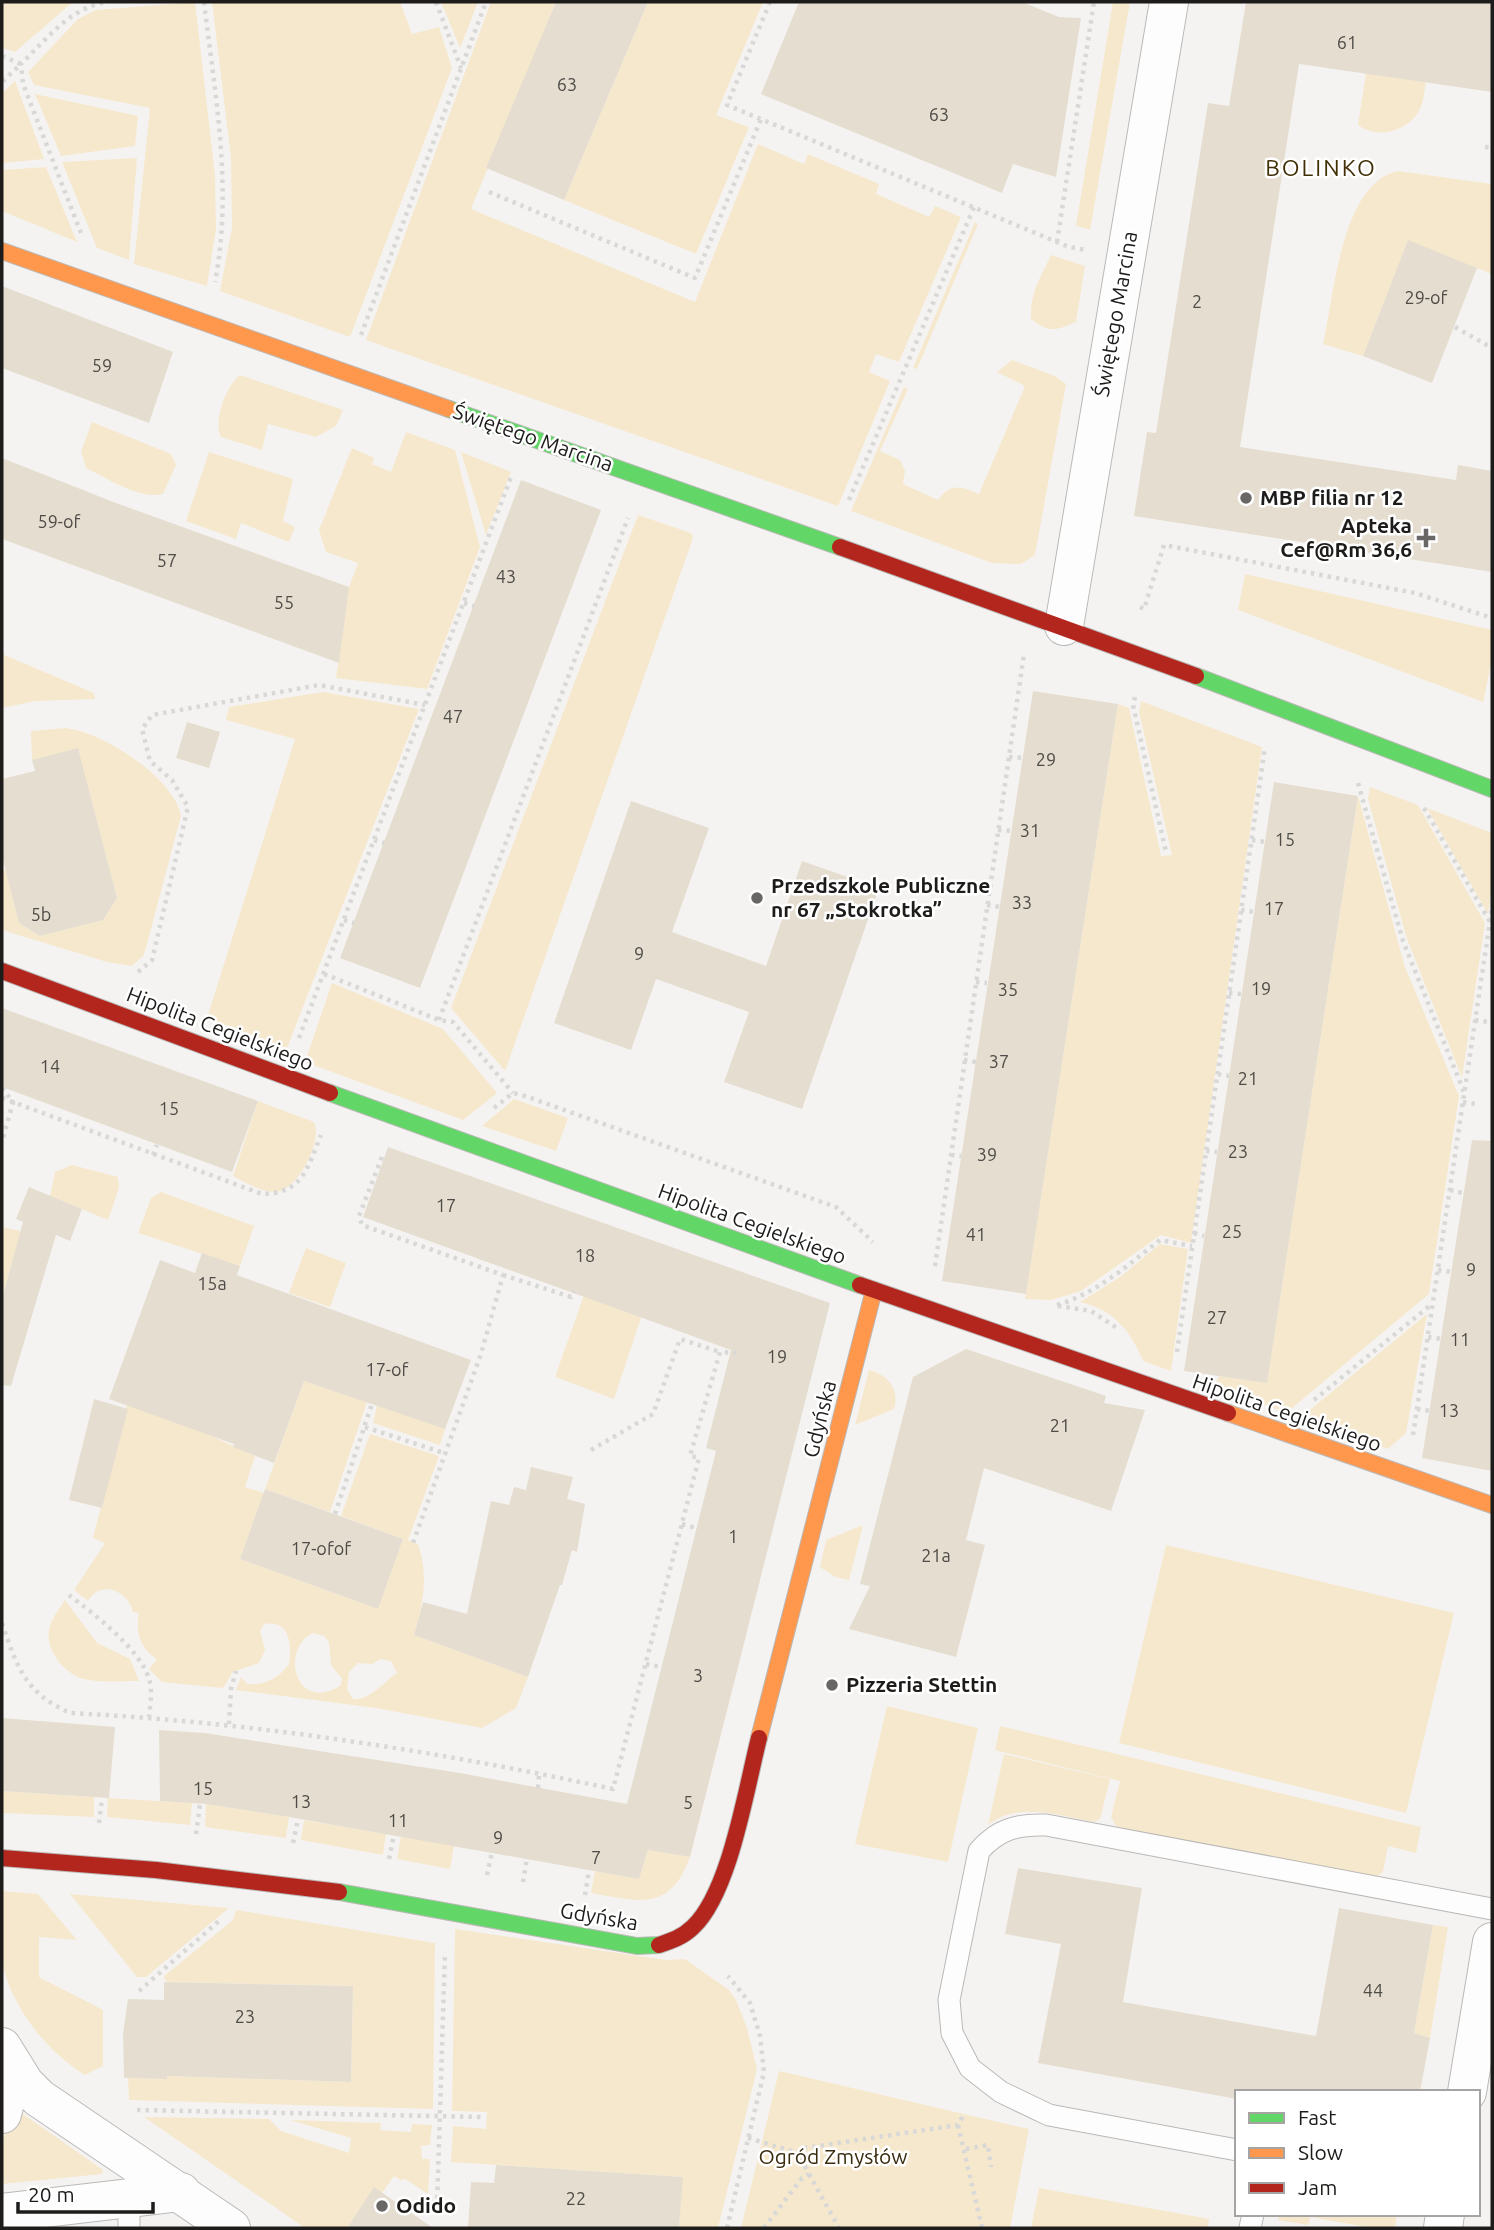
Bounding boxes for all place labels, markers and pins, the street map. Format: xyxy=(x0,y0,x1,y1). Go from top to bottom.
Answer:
place label: MBP filia nr 12 xyxy=(1260,485,1403,509)
marker: MBP filia nr 12 xyxy=(1238,490,1254,506)
place label: Apteka Cef@Rm 36,6 xyxy=(1280,513,1412,561)
marker: Apteka Cef@Rm 36,6 xyxy=(1418,530,1434,546)
place label: Przedszkole Publiczne nr 67 „Stokrotka” xyxy=(771,873,990,921)
marker: Przedszkole Publiczne nr 67 „Stokrotka” xyxy=(749,890,765,906)
place label: Pizzeria Stettin xyxy=(846,1672,997,1696)
marker: Pizzeria Stettin xyxy=(824,1677,840,1693)
place label: Odido xyxy=(396,2193,456,2217)
marker: Odido xyxy=(374,2198,390,2214)

